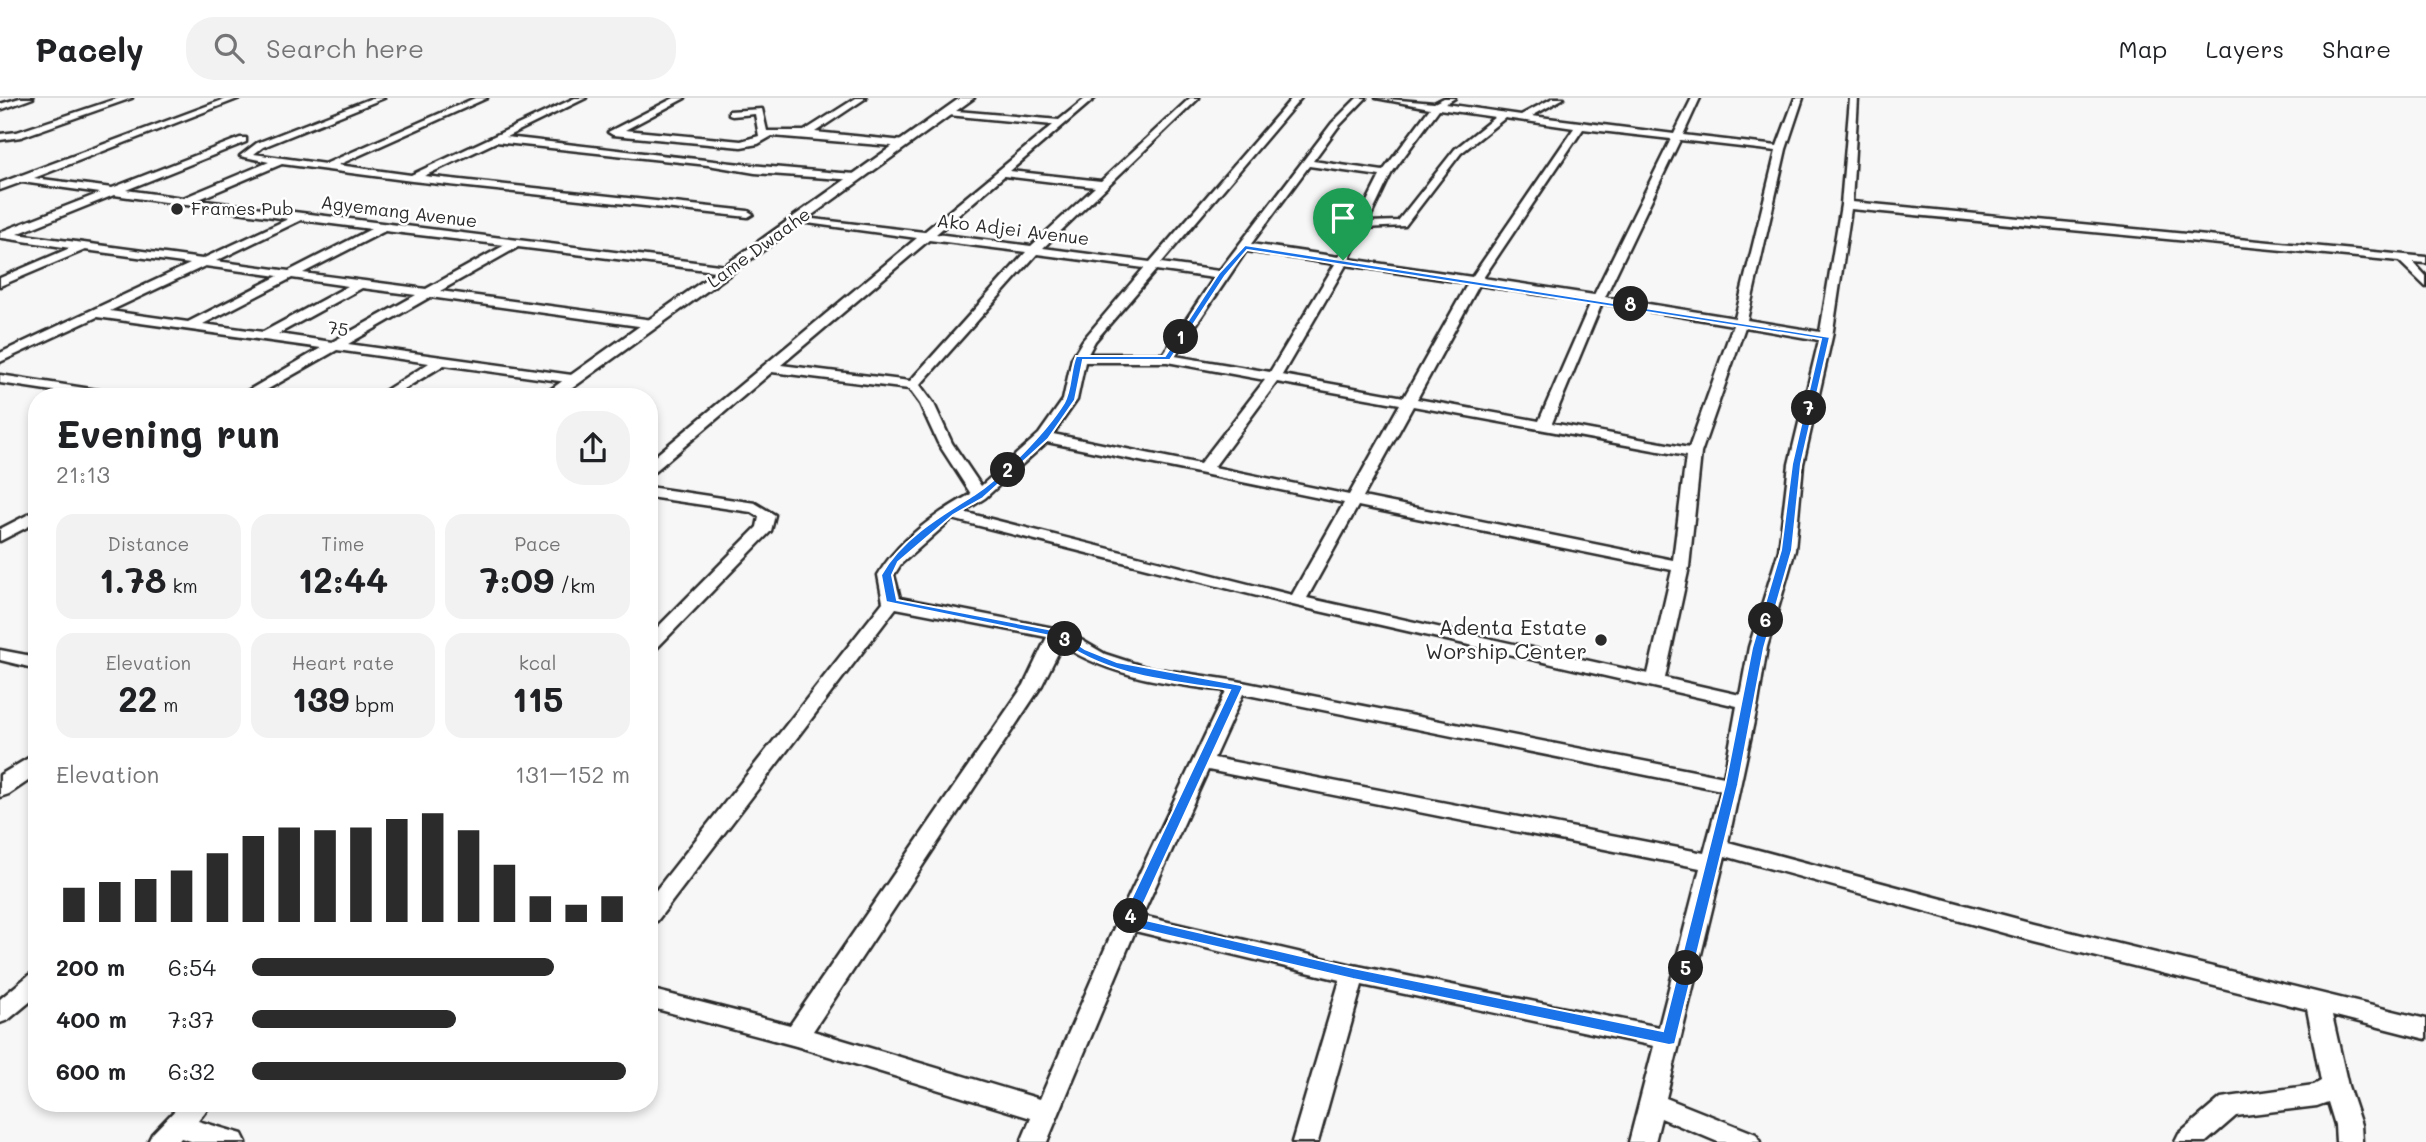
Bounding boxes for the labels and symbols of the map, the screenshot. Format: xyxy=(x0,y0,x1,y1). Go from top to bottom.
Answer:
pin xyxy=(1313,188,1373,260)
street label: Agyemang Avenue xyxy=(320,190,479,233)
place label: Frames Pub xyxy=(191,196,294,220)
marker: Frames Pub xyxy=(169,201,185,217)
street label: Lame Dwaahe xyxy=(702,202,815,293)
street label: Ako Adjei Avenue xyxy=(936,208,1091,250)
pin: 8 xyxy=(1614,286,1648,322)
street label: 75 xyxy=(326,315,350,341)
pin: 1 xyxy=(1164,320,1198,354)
pin: 7 xyxy=(1792,390,1826,426)
pin: 2 xyxy=(990,452,1026,488)
pin: 6 xyxy=(1748,602,1784,638)
place label: Adenta Estate Worship Center xyxy=(1425,613,1587,664)
pin: 3 xyxy=(1048,622,1082,656)
marker: Adenta Estate Worship Center xyxy=(1593,632,1609,648)
pin: 4 xyxy=(1114,898,1148,934)
pin: 5 xyxy=(1668,950,1704,986)

